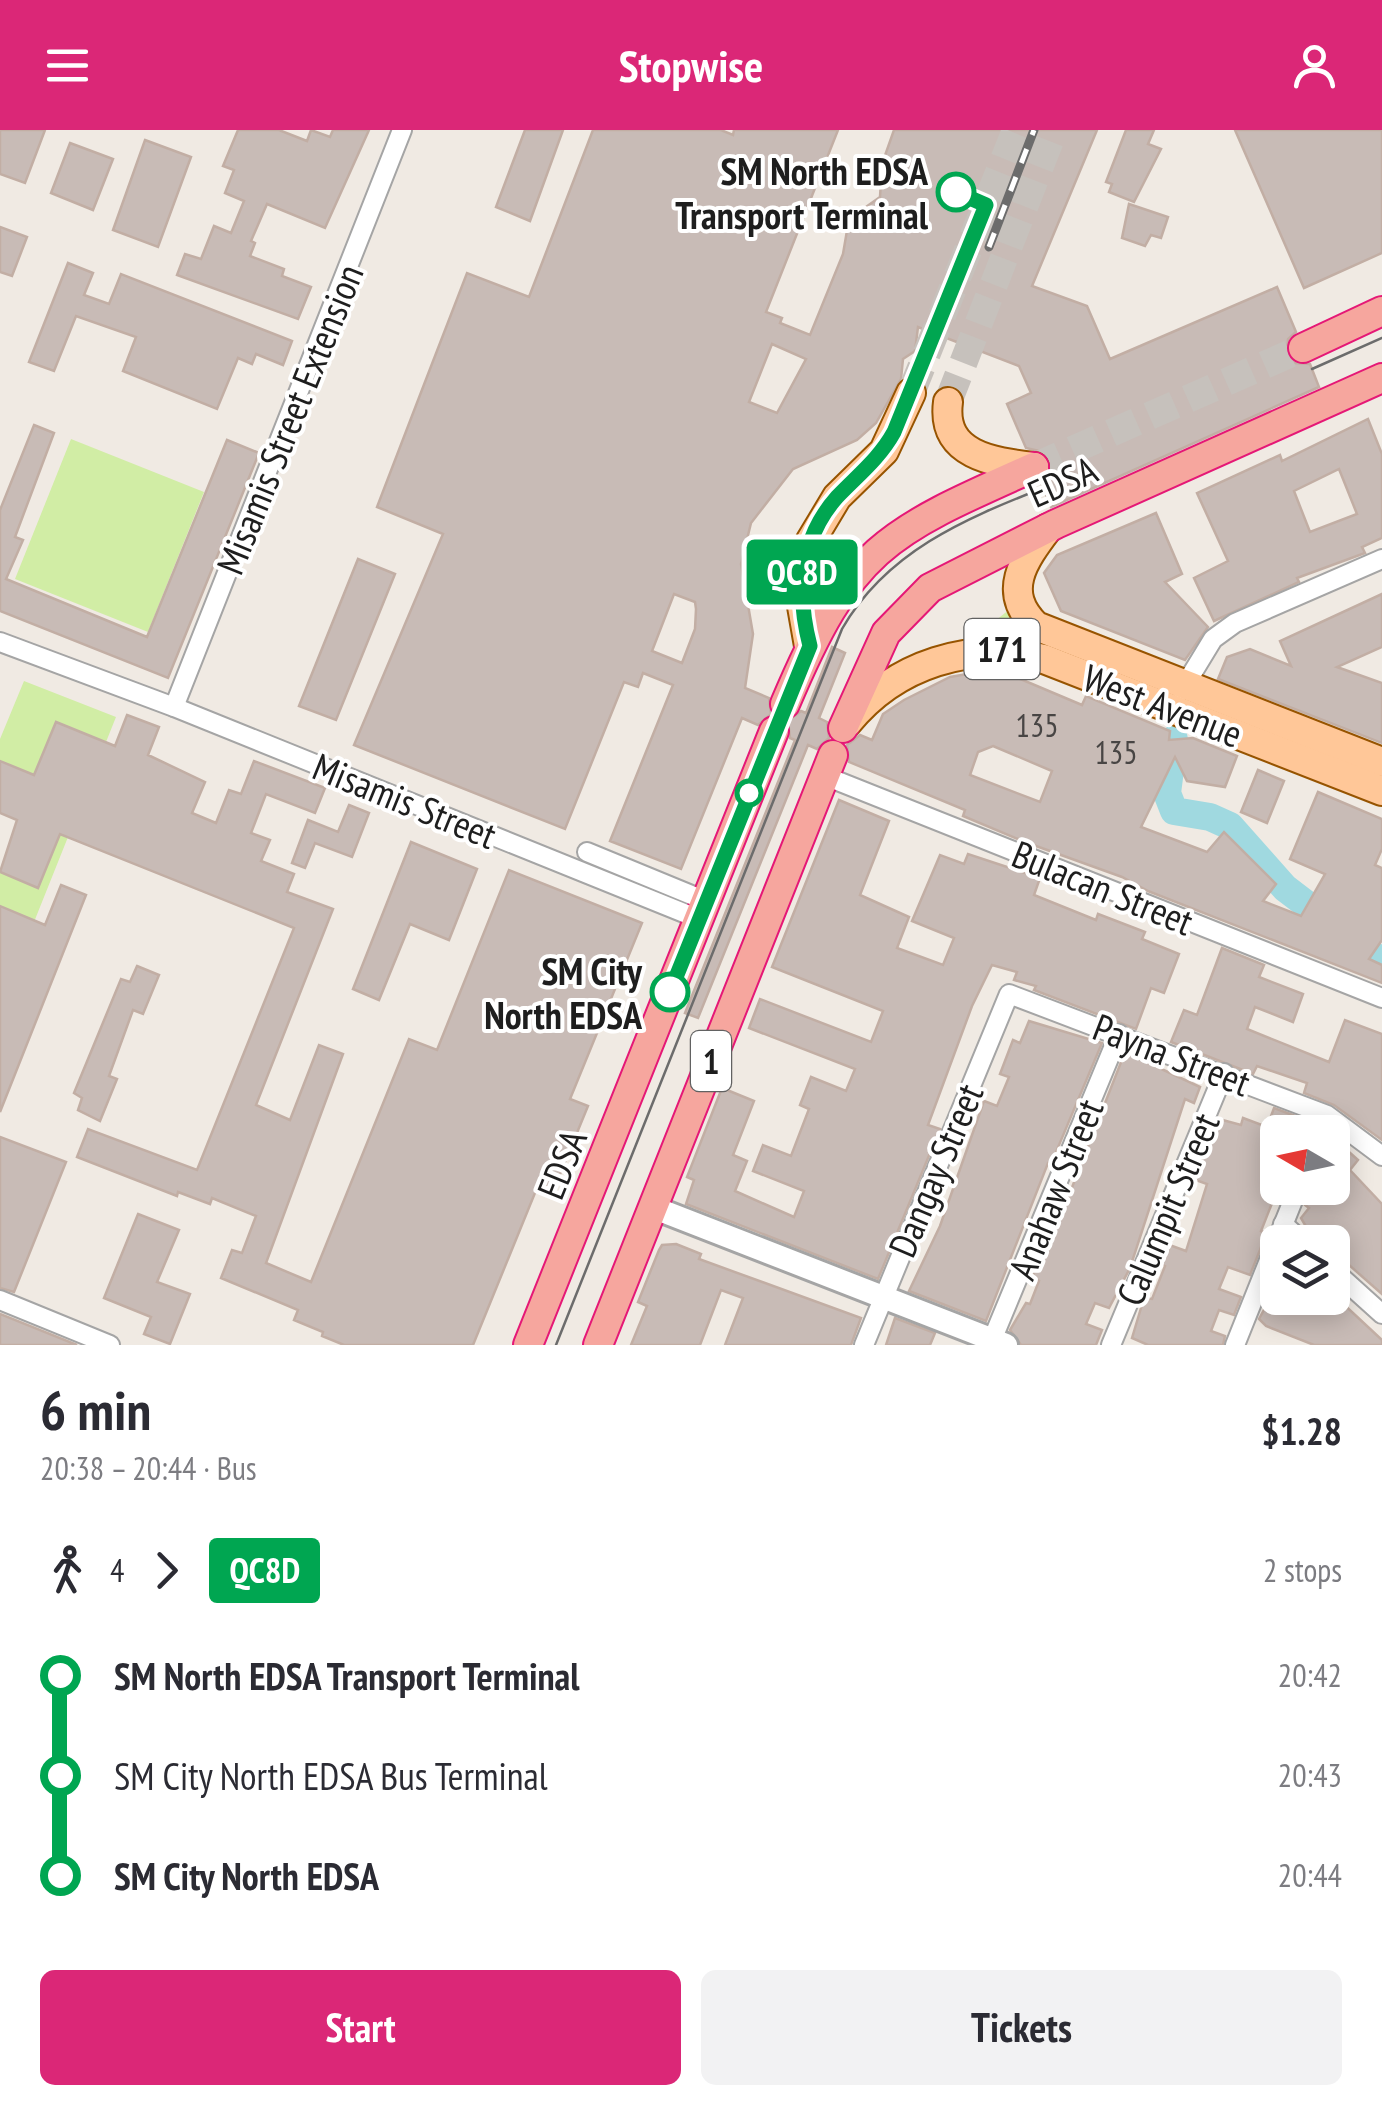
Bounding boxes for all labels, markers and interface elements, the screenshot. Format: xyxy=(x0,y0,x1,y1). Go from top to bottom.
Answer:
text: Stopwise xyxy=(619,36,763,94)
icon: menu xyxy=(40,38,95,93)
icon: person xyxy=(1287,38,1342,93)
place label: SM North EDSA Transport Terminal xyxy=(675,146,929,239)
marker: SM North EDSA Transport Terminal xyxy=(937,173,975,211)
street label: Misamis Street Extension xyxy=(205,257,373,581)
street label: EDSA xyxy=(1020,444,1104,518)
line badge: QC8D xyxy=(732,540,872,604)
text: QC8D xyxy=(767,549,837,595)
road number: 171 xyxy=(964,619,1040,679)
street label: West Avenue xyxy=(1077,652,1249,758)
house number: 135 xyxy=(1015,704,1059,746)
house number: 135 xyxy=(1094,731,1138,773)
street label: Misamis Street xyxy=(306,741,504,859)
unlabelled marker xyxy=(736,780,762,806)
street label: Bulacan Street xyxy=(1005,829,1201,946)
place label: SM City North EDSA xyxy=(484,946,643,1039)
marker: SM City North EDSA xyxy=(651,973,689,1011)
street label: Payna Street xyxy=(1087,1002,1258,1106)
road number: 1 xyxy=(691,1031,731,1091)
street label: Dangay Street xyxy=(877,1076,994,1264)
street label: Anahaw Street xyxy=(997,1091,1114,1286)
street label: Calumpit Street xyxy=(1105,1105,1230,1313)
north arrow xyxy=(1260,1115,1350,1205)
map controls xyxy=(1260,1115,1350,1315)
street label: EDSA xyxy=(525,1122,597,1206)
button: layers xyxy=(1260,1225,1350,1315)
text: 6 min xyxy=(40,1374,151,1445)
text: $1.28 xyxy=(1261,1406,1342,1455)
text: 20:38 – 20:44 · Bus xyxy=(40,1447,257,1489)
icon: walk xyxy=(40,1543,95,1598)
icon: forward xyxy=(139,1543,194,1598)
text: QC8D xyxy=(229,1547,300,1593)
text: 4 xyxy=(110,1549,124,1591)
text: 2 stops xyxy=(1263,1549,1342,1591)
text: SM North EDSA Transport Terminal xyxy=(114,1651,580,1700)
text: 20:42 xyxy=(1278,1654,1342,1696)
text: SM City North EDSA Bus Terminal xyxy=(114,1751,548,1800)
text: 20:43 xyxy=(1278,1754,1342,1796)
text: SM City North EDSA xyxy=(114,1851,379,1900)
text: 20:44 xyxy=(1278,1854,1342,1896)
button: Start xyxy=(40,1970,681,2085)
button: Tickets xyxy=(701,1970,1342,2085)

